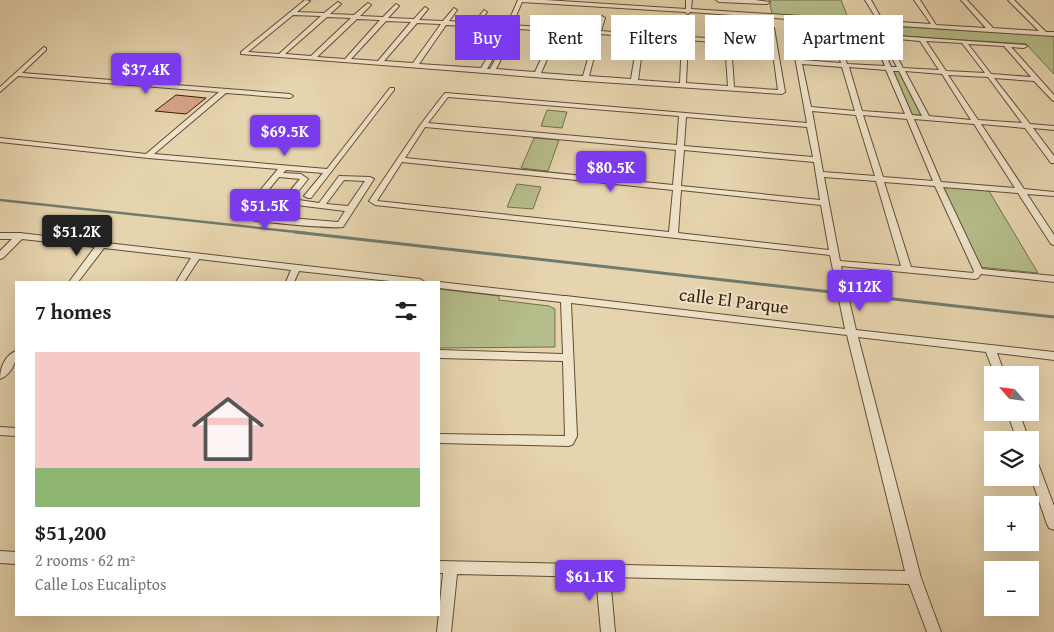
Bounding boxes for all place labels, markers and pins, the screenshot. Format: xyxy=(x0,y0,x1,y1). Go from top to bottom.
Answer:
pin: $37.4K xyxy=(105,52,187,95)
pin: $69.5K xyxy=(244,114,326,157)
pin: $80.5K xyxy=(570,150,652,193)
pin: $51.5K xyxy=(224,188,306,231)
pin: $51.2K xyxy=(36,214,118,257)
pin: $112K xyxy=(825,270,895,312)
pin: $61.1K xyxy=(549,560,631,602)

